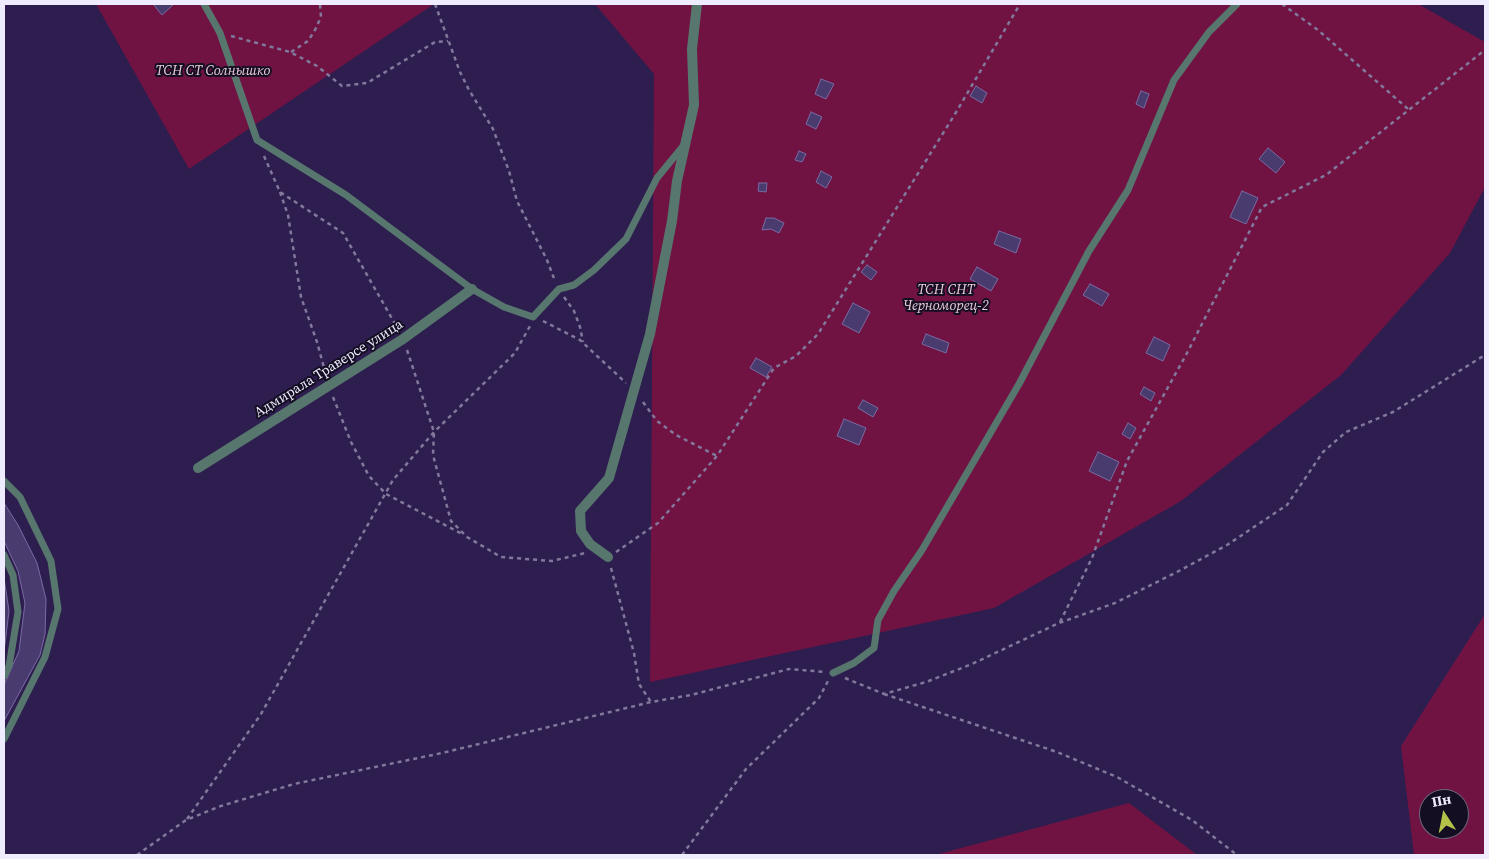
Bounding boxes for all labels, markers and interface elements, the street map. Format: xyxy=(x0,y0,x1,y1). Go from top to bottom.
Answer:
park label: ТСН СТ Солнышко xyxy=(156,63,270,79)
park label: ТСН СНТ Черноморец-2 xyxy=(903,282,989,314)
street label: Адмирала Траверсе улица xyxy=(252,316,406,422)
north arrow xyxy=(1419,789,1469,839)
text: Пн xyxy=(1430,789,1453,812)

